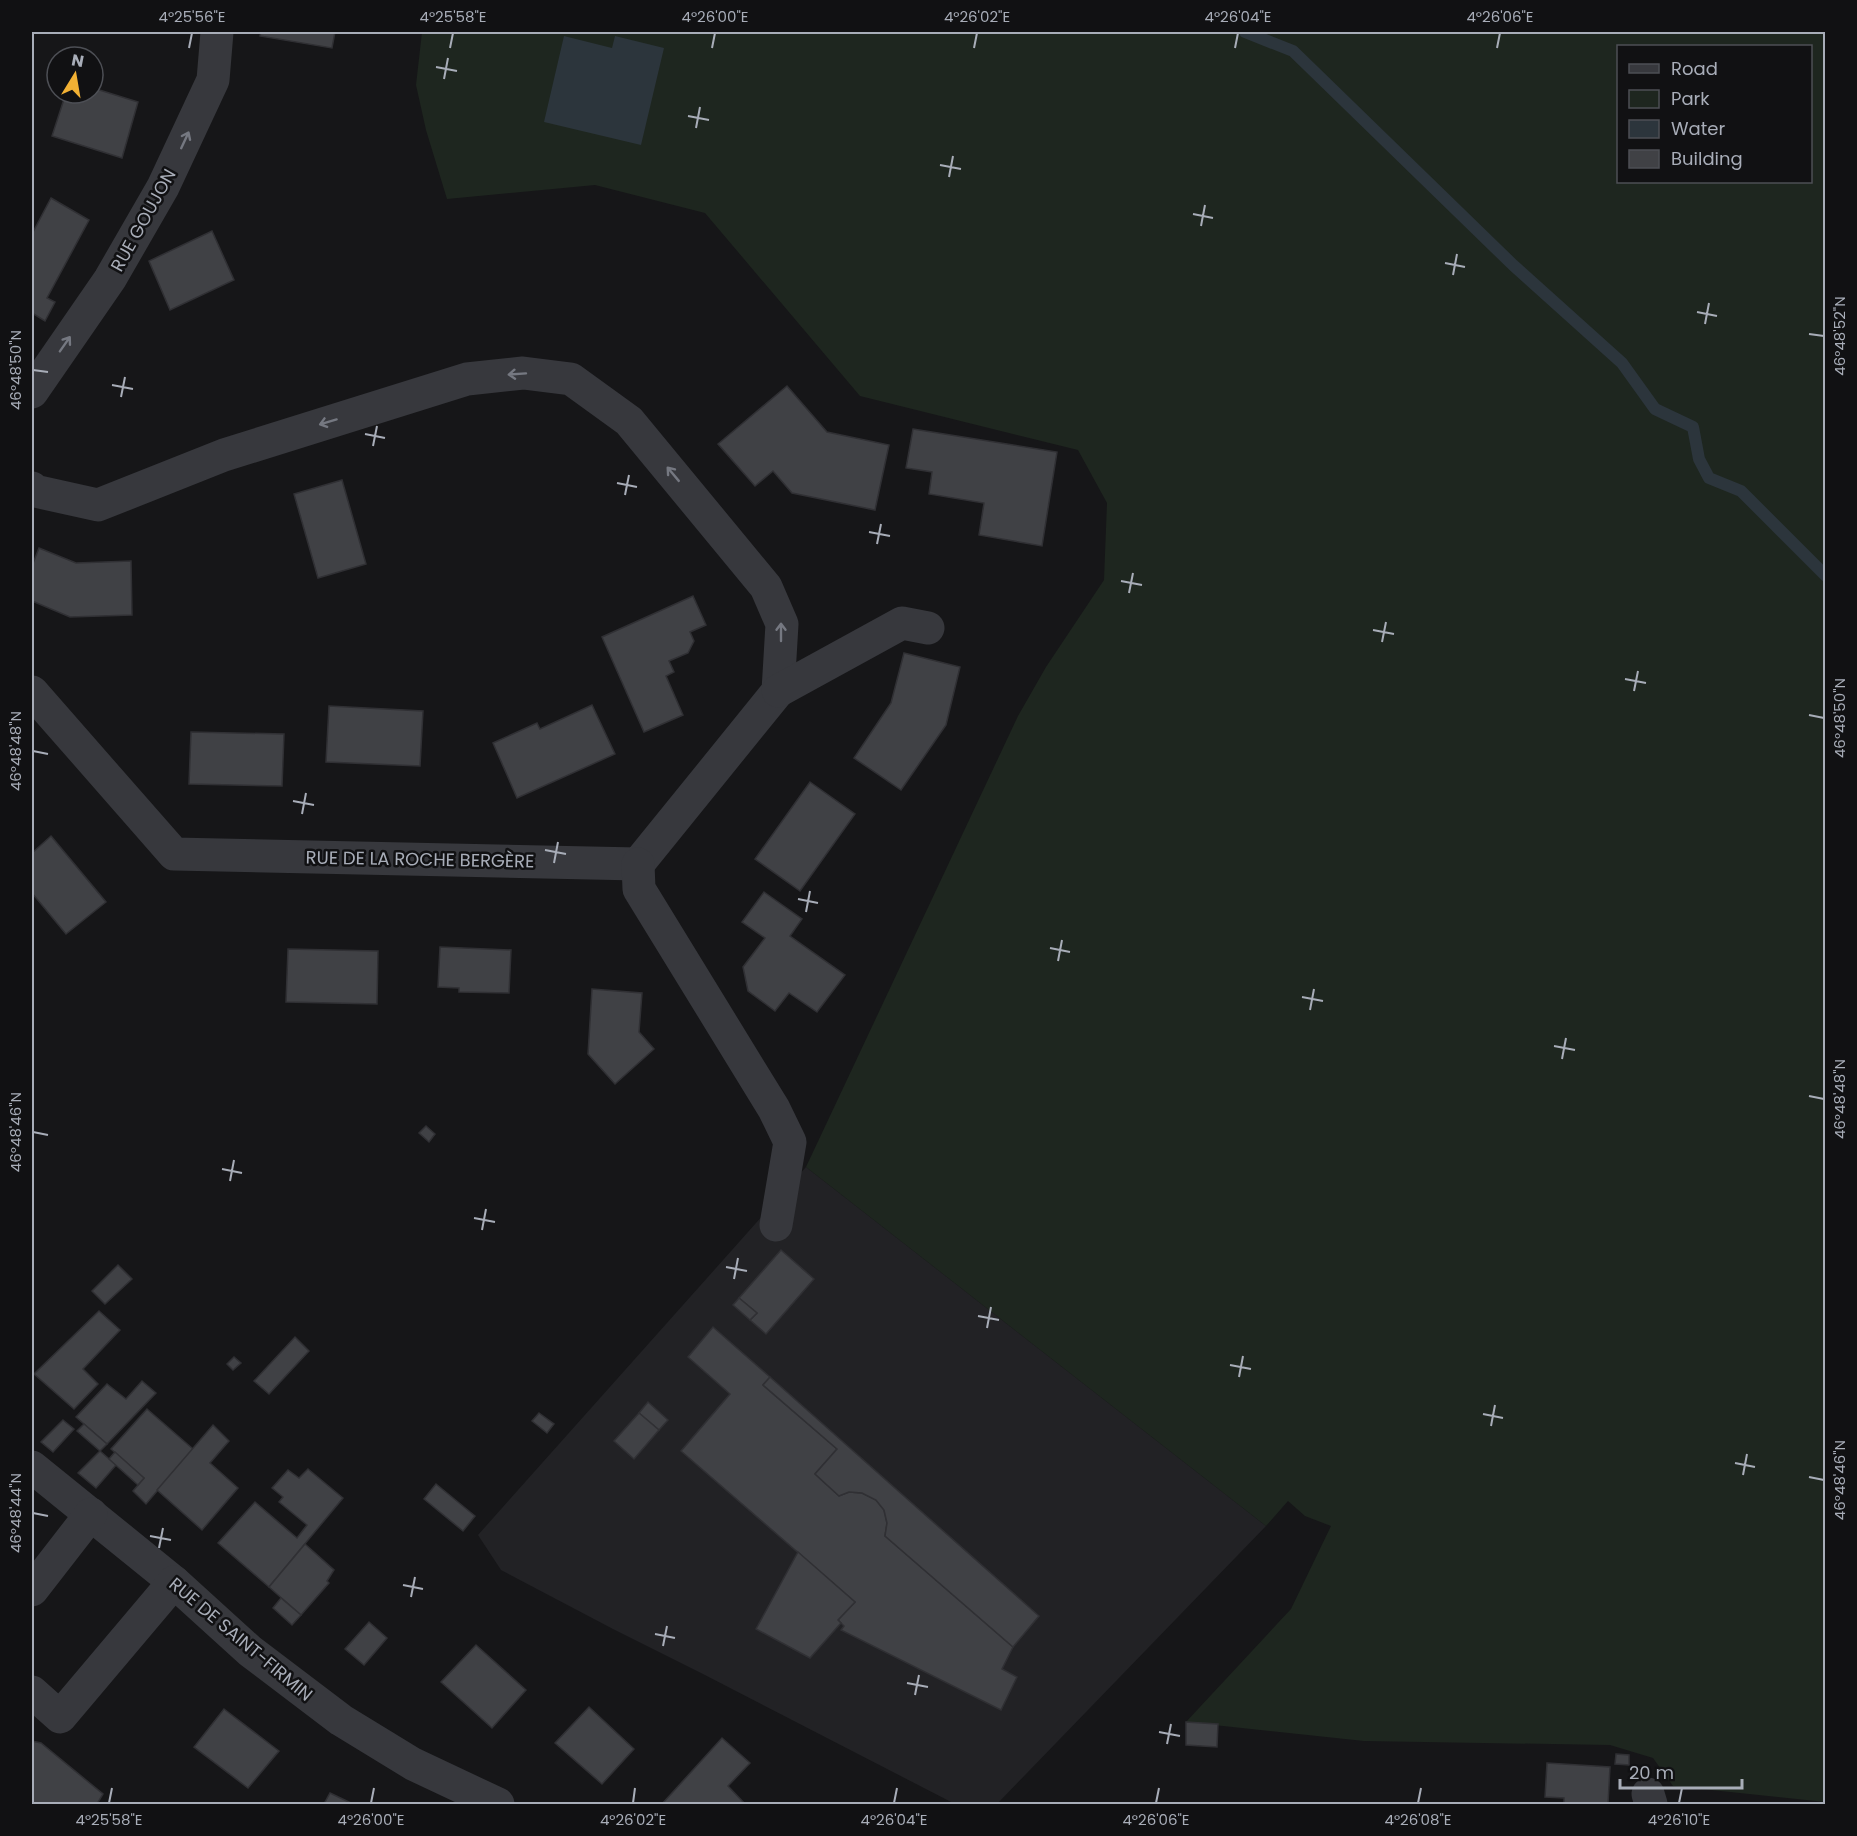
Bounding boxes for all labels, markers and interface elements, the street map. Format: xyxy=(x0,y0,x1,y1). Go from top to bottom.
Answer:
text: 4°25'56"E xyxy=(158,6,226,27)
text: 4°25'58"E xyxy=(420,6,486,27)
text: 4°26'00"E xyxy=(681,6,749,27)
text: 4°26'02"E xyxy=(944,6,1010,27)
text: 4°26'04"E xyxy=(1204,6,1272,27)
text: 4°26'06"E xyxy=(1466,6,1534,27)
north arrow xyxy=(45,45,105,105)
legend xyxy=(1617,45,1812,183)
text: N xyxy=(70,48,86,73)
text: Road xyxy=(1671,56,1718,81)
text: Park xyxy=(1671,86,1710,111)
text: Water xyxy=(1671,116,1725,141)
one-way arrow xyxy=(180,132,191,150)
text: Building xyxy=(1671,146,1743,171)
street label: RUE GOUJON xyxy=(104,164,182,276)
text: 46°48'52"N xyxy=(1829,296,1850,376)
text: 46°48'50"N xyxy=(5,330,26,410)
one-way arrow xyxy=(59,336,71,352)
one-way arrow xyxy=(507,369,527,380)
one-way arrow xyxy=(319,417,338,428)
one-way arrow xyxy=(666,466,679,482)
one-way arrow xyxy=(775,623,787,643)
text: 46°48'50"N xyxy=(1829,678,1850,758)
text: 46°48'48"N xyxy=(5,711,26,791)
street label: RUE DE LA ROCHE BERGÈRE xyxy=(305,845,535,873)
text: 46°48'48"N xyxy=(1829,1059,1850,1139)
text: 46°48'46"N xyxy=(5,1092,26,1172)
text: 46°48'46"N xyxy=(1829,1440,1850,1520)
text: 46°48'44"N xyxy=(5,1473,26,1553)
street label: RUE DE SAINT-FIRMIN xyxy=(164,1571,318,1707)
scale bar xyxy=(1620,1752,1742,1790)
text: 20 m xyxy=(1629,1760,1674,1785)
text: 4°25'58"E xyxy=(76,1809,142,1830)
text: 4°26'00"E xyxy=(337,1809,405,1830)
text: 4°26'02"E xyxy=(600,1809,666,1830)
text: 4°26'04"E xyxy=(860,1809,928,1830)
text: 4°26'06"E xyxy=(1122,1809,1190,1830)
text: 4°26'08"E xyxy=(1384,1809,1452,1830)
text: 4°26'10"E xyxy=(1648,1809,1710,1830)

